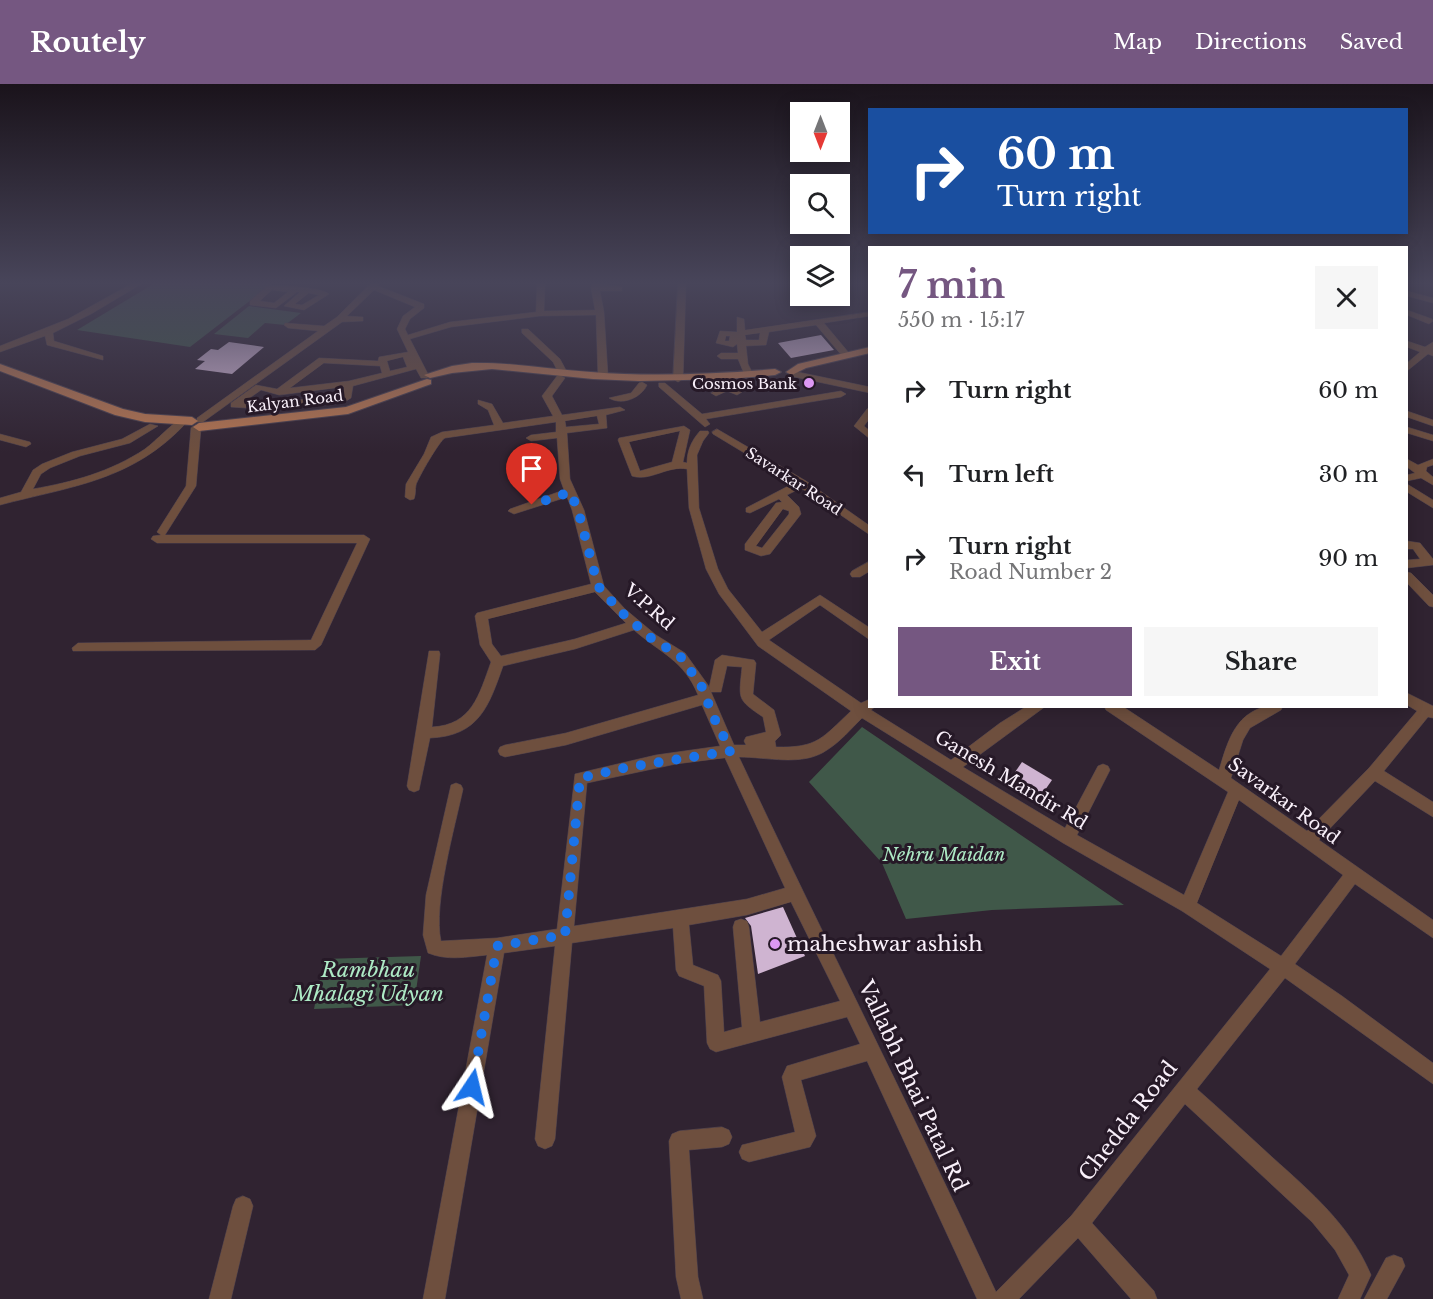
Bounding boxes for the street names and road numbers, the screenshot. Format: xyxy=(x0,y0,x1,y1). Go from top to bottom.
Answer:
street label: Kalyan Road xyxy=(246,386,344,416)
street label: Savarkar Road xyxy=(742,443,846,519)
street label: V.P.Rd xyxy=(619,579,679,635)
street label: Ganesh Mandir Rd xyxy=(931,726,1091,834)
street label: Savarkar Road xyxy=(1224,753,1344,849)
street label: Vallabh Bhai Patal Rd xyxy=(852,975,973,1196)
street label: Chedda Road xyxy=(1073,1056,1183,1186)

